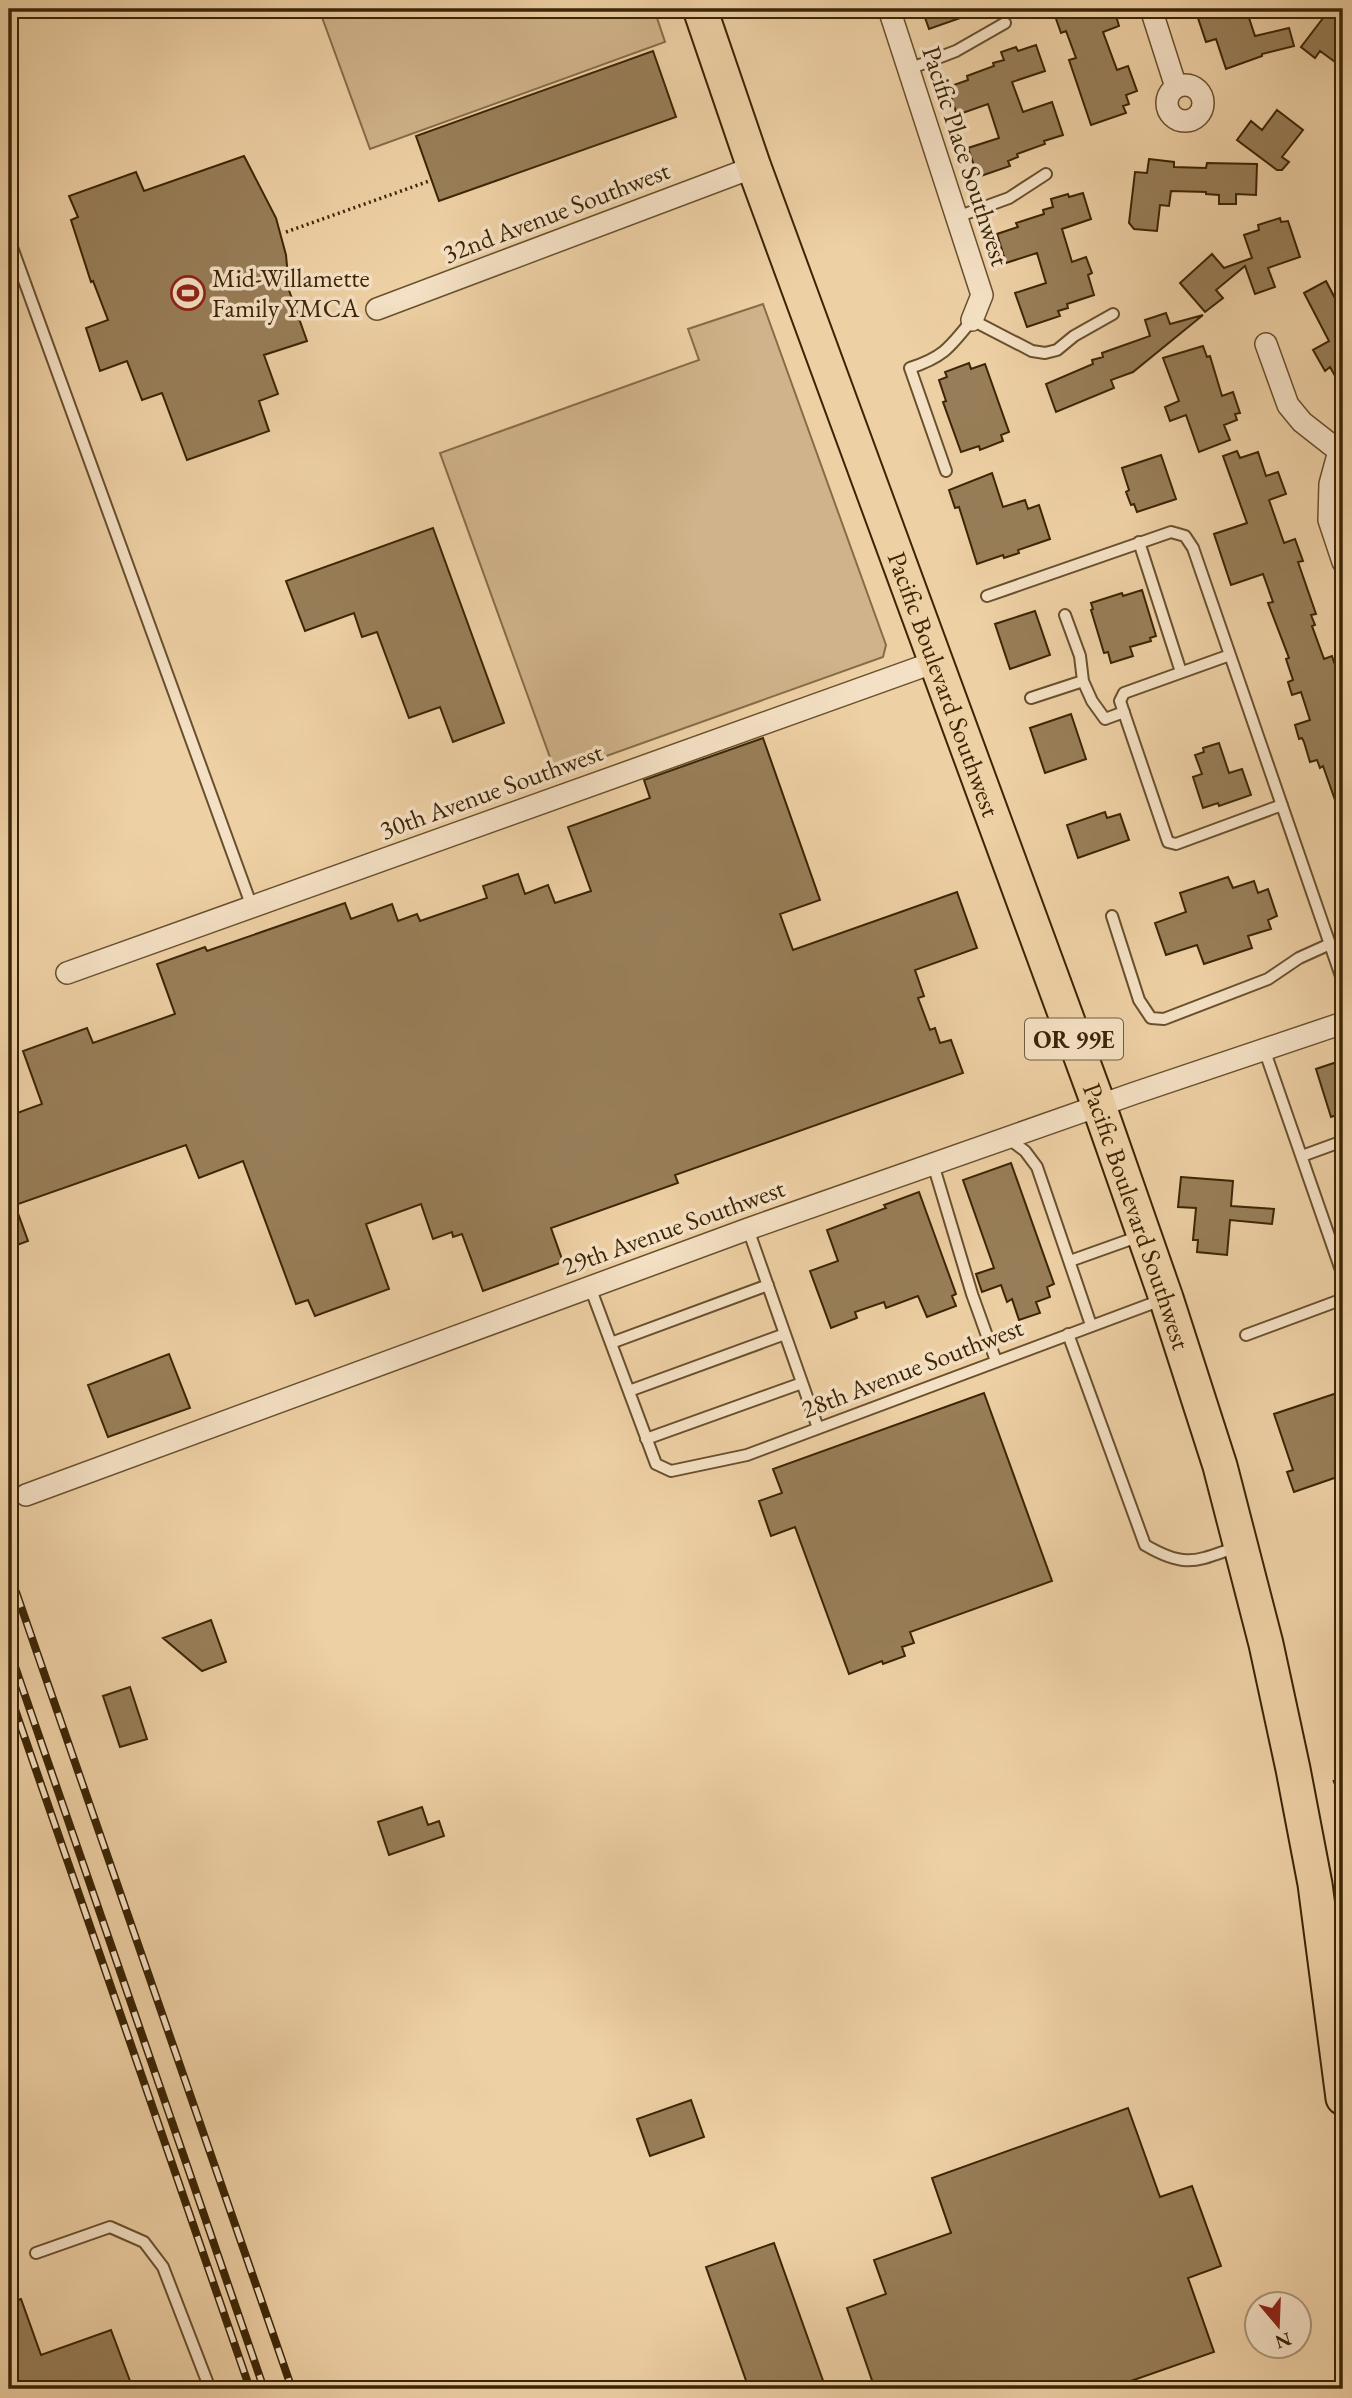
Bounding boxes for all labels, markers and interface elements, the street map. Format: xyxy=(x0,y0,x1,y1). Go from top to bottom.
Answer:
street label: Pacific Place Southwest xyxy=(914,42,1018,270)
street label: 32nd Avenue Southwest xyxy=(438,153,674,271)
place label: Mid-Willamette Family YMCA xyxy=(212,261,370,325)
sports icon: Mid-Willamette Family YMCA xyxy=(169,274,207,312)
street label: Pacific Boulevard Southwest xyxy=(880,547,1008,821)
street label: 30th Avenue Southwest xyxy=(375,735,607,847)
road number: OR 99E xyxy=(1025,1018,1123,1059)
street label: Pacific Boulevard Southwest xyxy=(1075,1078,1198,1354)
street label: 29th Avenue Southwest xyxy=(557,1171,789,1283)
street label: 28th Avenue Southwest xyxy=(796,1310,1028,1426)
north arrow xyxy=(1244,2290,1314,2360)
text: N xyxy=(1271,2326,1295,2355)

